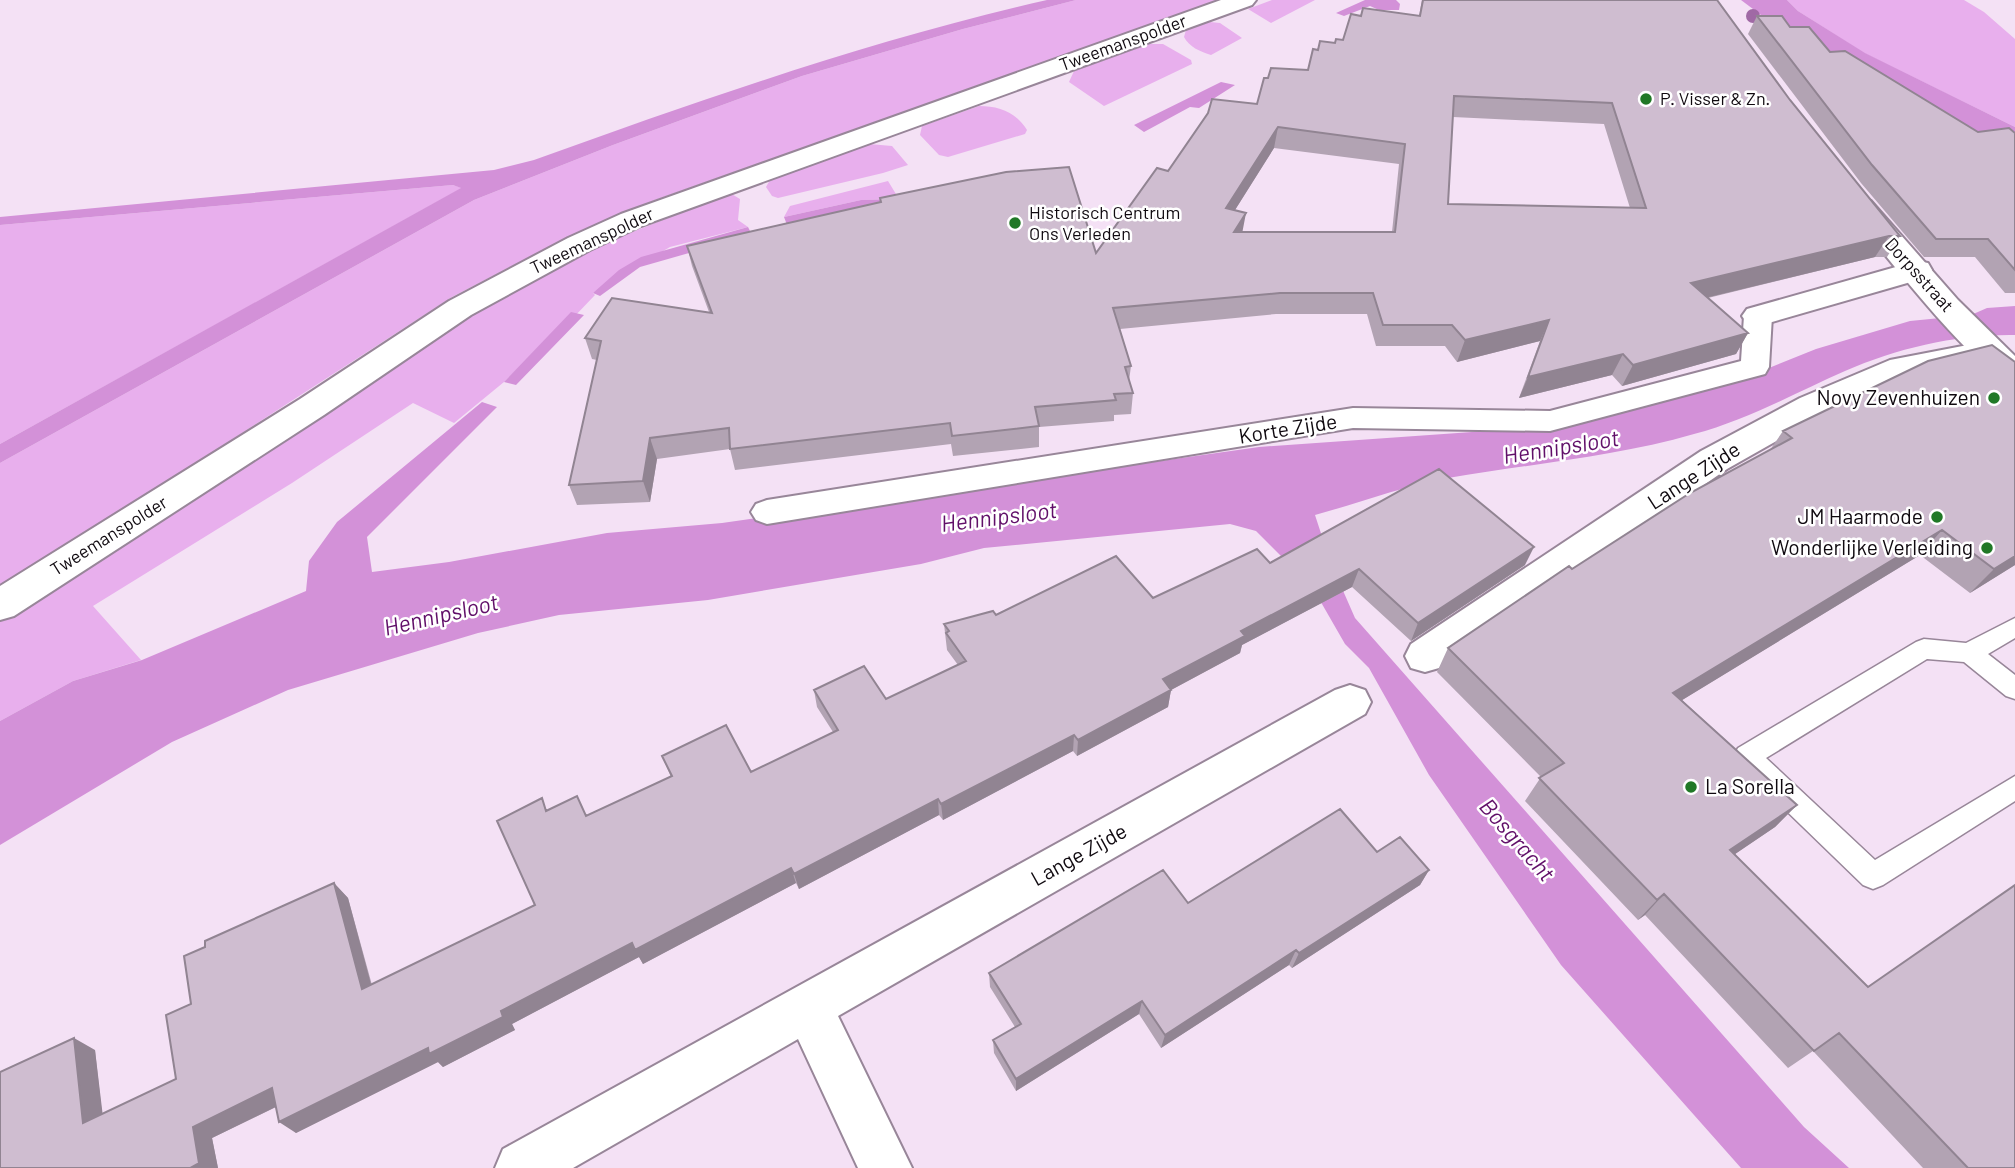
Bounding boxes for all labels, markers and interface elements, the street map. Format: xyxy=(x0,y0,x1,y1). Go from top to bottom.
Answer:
street label: Tweemanspolder xyxy=(1056,9,1190,75)
place label: P. Visser & Zn. xyxy=(1660,87,1770,109)
marker: P. Visser & Zn. xyxy=(1638,91,1654,107)
place label: Historisch Centrum Ons Verleden xyxy=(1029,201,1180,244)
street label: Tweemanspolder xyxy=(526,202,657,278)
marker: Historisch Centrum Ons Verleden xyxy=(1007,215,1023,231)
street label: Dorpsstraat xyxy=(1881,233,1959,316)
place label: Novy Zevenhuizen xyxy=(1817,384,1980,409)
marker: Novy Zevenhuizen xyxy=(1986,390,2002,406)
street label: Korte Zijde xyxy=(1237,407,1339,448)
water label: Hennipsloot xyxy=(1501,423,1621,469)
street label: Lange Zijde xyxy=(1642,436,1744,514)
street label: Tweemanspolder xyxy=(46,490,171,580)
water label: Hennipsloot xyxy=(939,495,1059,537)
place label: JM Haarmode xyxy=(1798,503,1923,528)
marker: JM Haarmode xyxy=(1929,509,1945,525)
place label: Wonderlijke Verleiding xyxy=(1771,534,1973,559)
marker: Wonderlijke Verleiding xyxy=(1979,540,1995,556)
water label: Hennipsloot xyxy=(381,587,501,641)
place label: La Sorella xyxy=(1705,773,1795,798)
marker: La Sorella xyxy=(1683,779,1699,795)
water label: Bosgracht xyxy=(1474,792,1561,886)
street label: Lange Zijde xyxy=(1026,817,1130,890)

